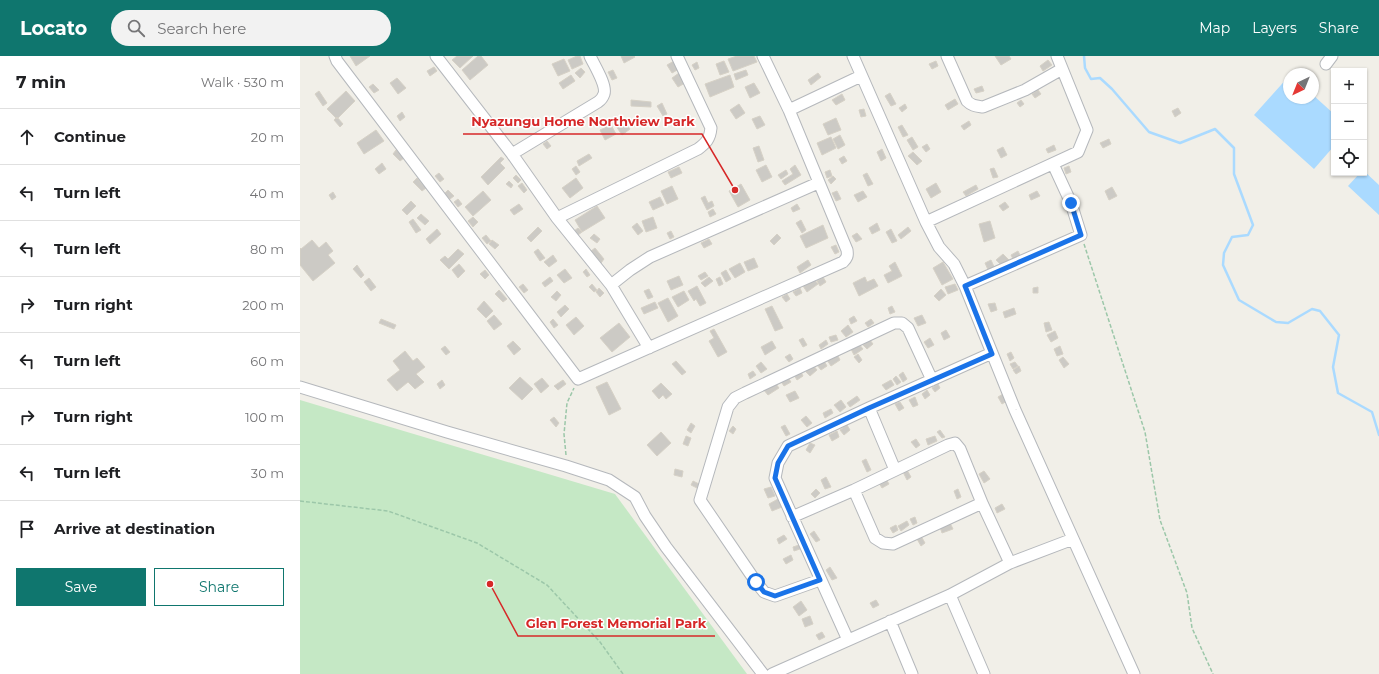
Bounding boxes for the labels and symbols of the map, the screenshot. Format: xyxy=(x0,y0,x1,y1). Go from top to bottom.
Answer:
north arrow xyxy=(1283,68,1319,104)
callout: Nyazungu Home Northview Park xyxy=(463,109,702,134)
text: Nyazungu Home Northview Park xyxy=(471,113,695,129)
route end xyxy=(1062,194,1080,212)
route start xyxy=(747,573,765,591)
callout: Glen Forest Memorial Park xyxy=(518,611,715,636)
text: Glen Forest Memorial Park xyxy=(526,615,707,631)

